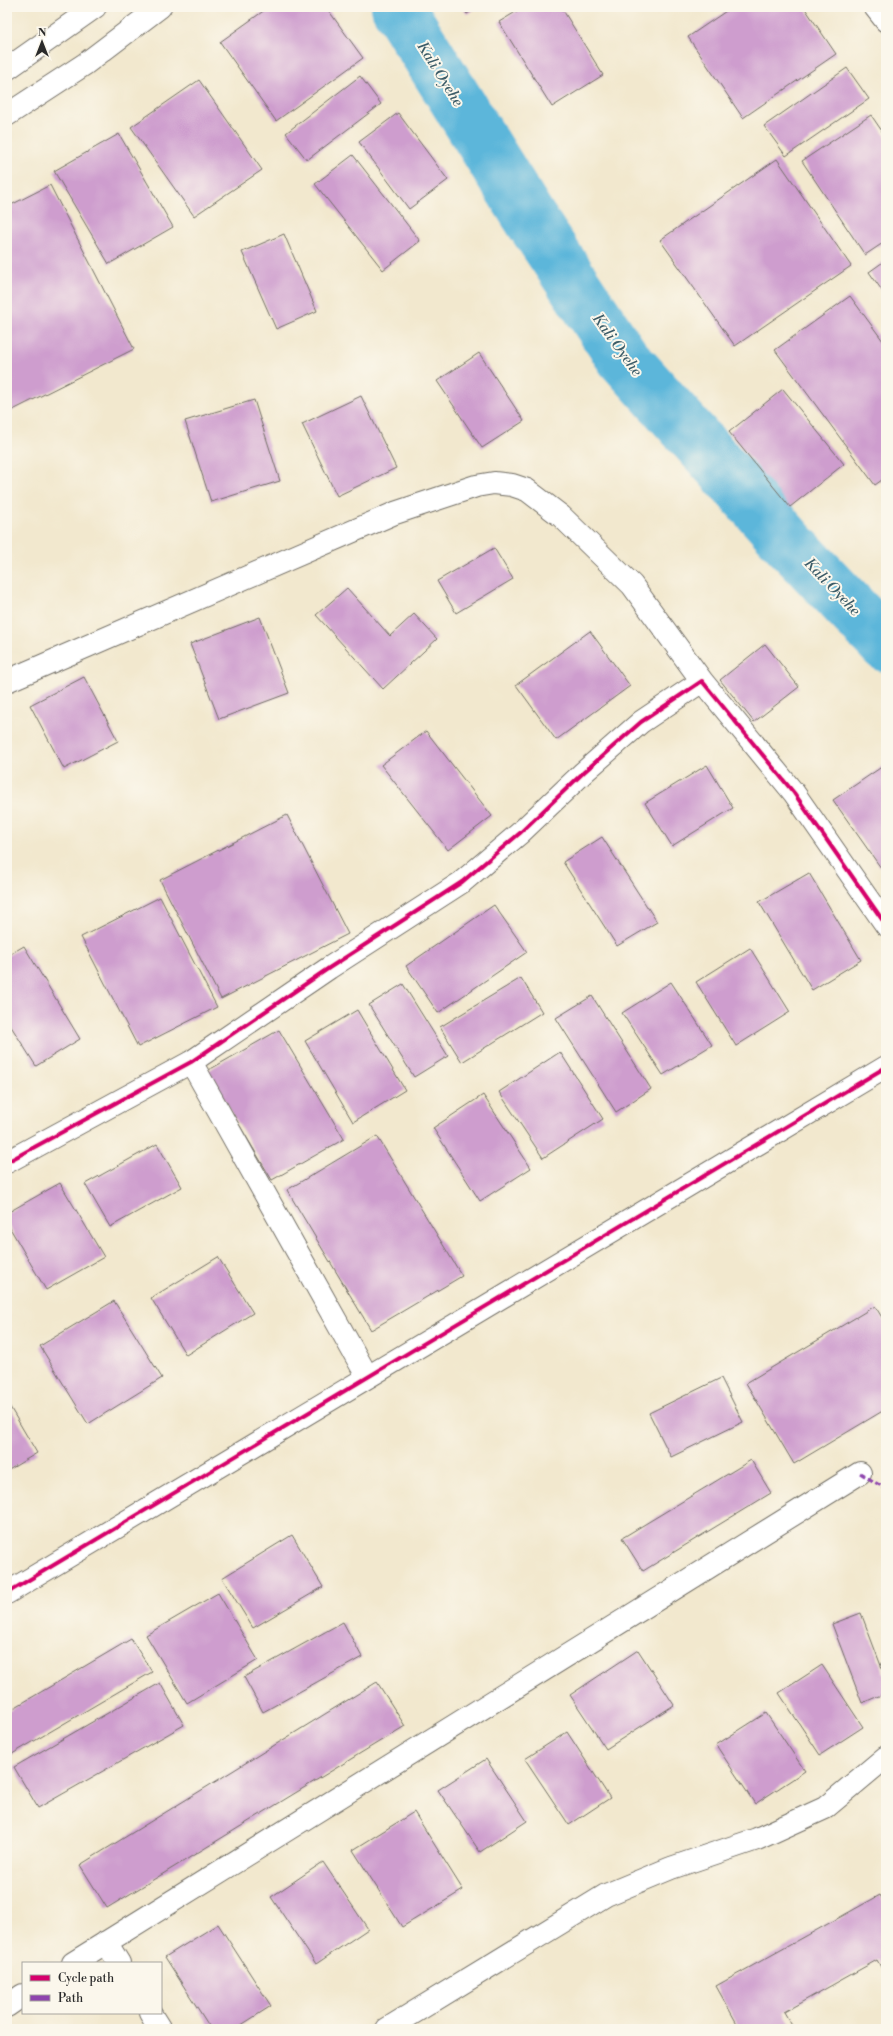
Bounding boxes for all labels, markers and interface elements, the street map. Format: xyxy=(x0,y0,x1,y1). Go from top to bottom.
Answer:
north arrow xyxy=(22,22,62,62)
text: N xyxy=(38,26,47,40)
water label: Kali Oyehe xyxy=(413,38,467,110)
water label: Kali Oyehe xyxy=(588,310,646,380)
water label: Kali Oyehe xyxy=(800,554,864,620)
legend xyxy=(22,1962,162,2014)
text: Cycle path xyxy=(58,1971,114,1986)
text: Path xyxy=(58,1991,83,2006)

